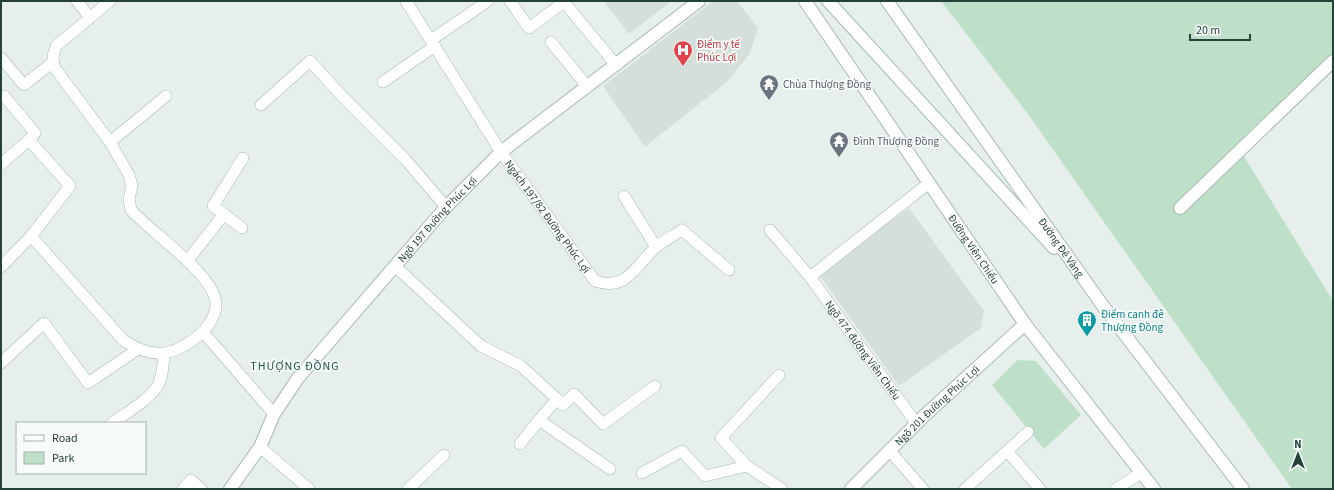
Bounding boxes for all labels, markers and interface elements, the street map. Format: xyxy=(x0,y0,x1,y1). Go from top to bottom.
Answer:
scale bar xyxy=(1190,16,1250,42)
text: 20 m xyxy=(1196,22,1220,39)
place label: Điểm y tế Phúc Lợi xyxy=(697,37,740,65)
hospital icon: Điểm y tế Phúc Lợi xyxy=(672,39,694,67)
temple icon: Chùa Thượng Đồng xyxy=(758,73,780,101)
place label: Chùa Thượng Đồng xyxy=(783,77,872,92)
temple icon: Đình Thượng Đồng xyxy=(828,130,850,158)
place label: Đình Thượng Đồng xyxy=(853,134,939,149)
street label: Ngách 197/82 Đường Phúc Lợi xyxy=(501,157,594,276)
street label: Ngõ 197 Đường Phúc Lợi xyxy=(395,173,481,266)
street label: Đường Viên Chiếu xyxy=(944,211,1003,287)
street label: Đường Đê Vàng xyxy=(1035,215,1088,281)
street label: Ngõ 474 đường Viên Chiếu xyxy=(821,297,904,403)
place label: Điếm canh đê Thượng Đồng xyxy=(1101,307,1164,335)
building icon: Điếm canh đê Thượng Đồng xyxy=(1076,309,1098,337)
district label: THƯỢNG ĐỒNG xyxy=(250,358,340,375)
street label: Ngõ 201 Đường Phúc Lợi xyxy=(892,362,983,449)
legend xyxy=(16,422,146,474)
text: Road xyxy=(52,430,78,447)
north arrow xyxy=(1278,434,1318,474)
text: N xyxy=(1294,437,1302,452)
text: Park xyxy=(52,450,74,467)

